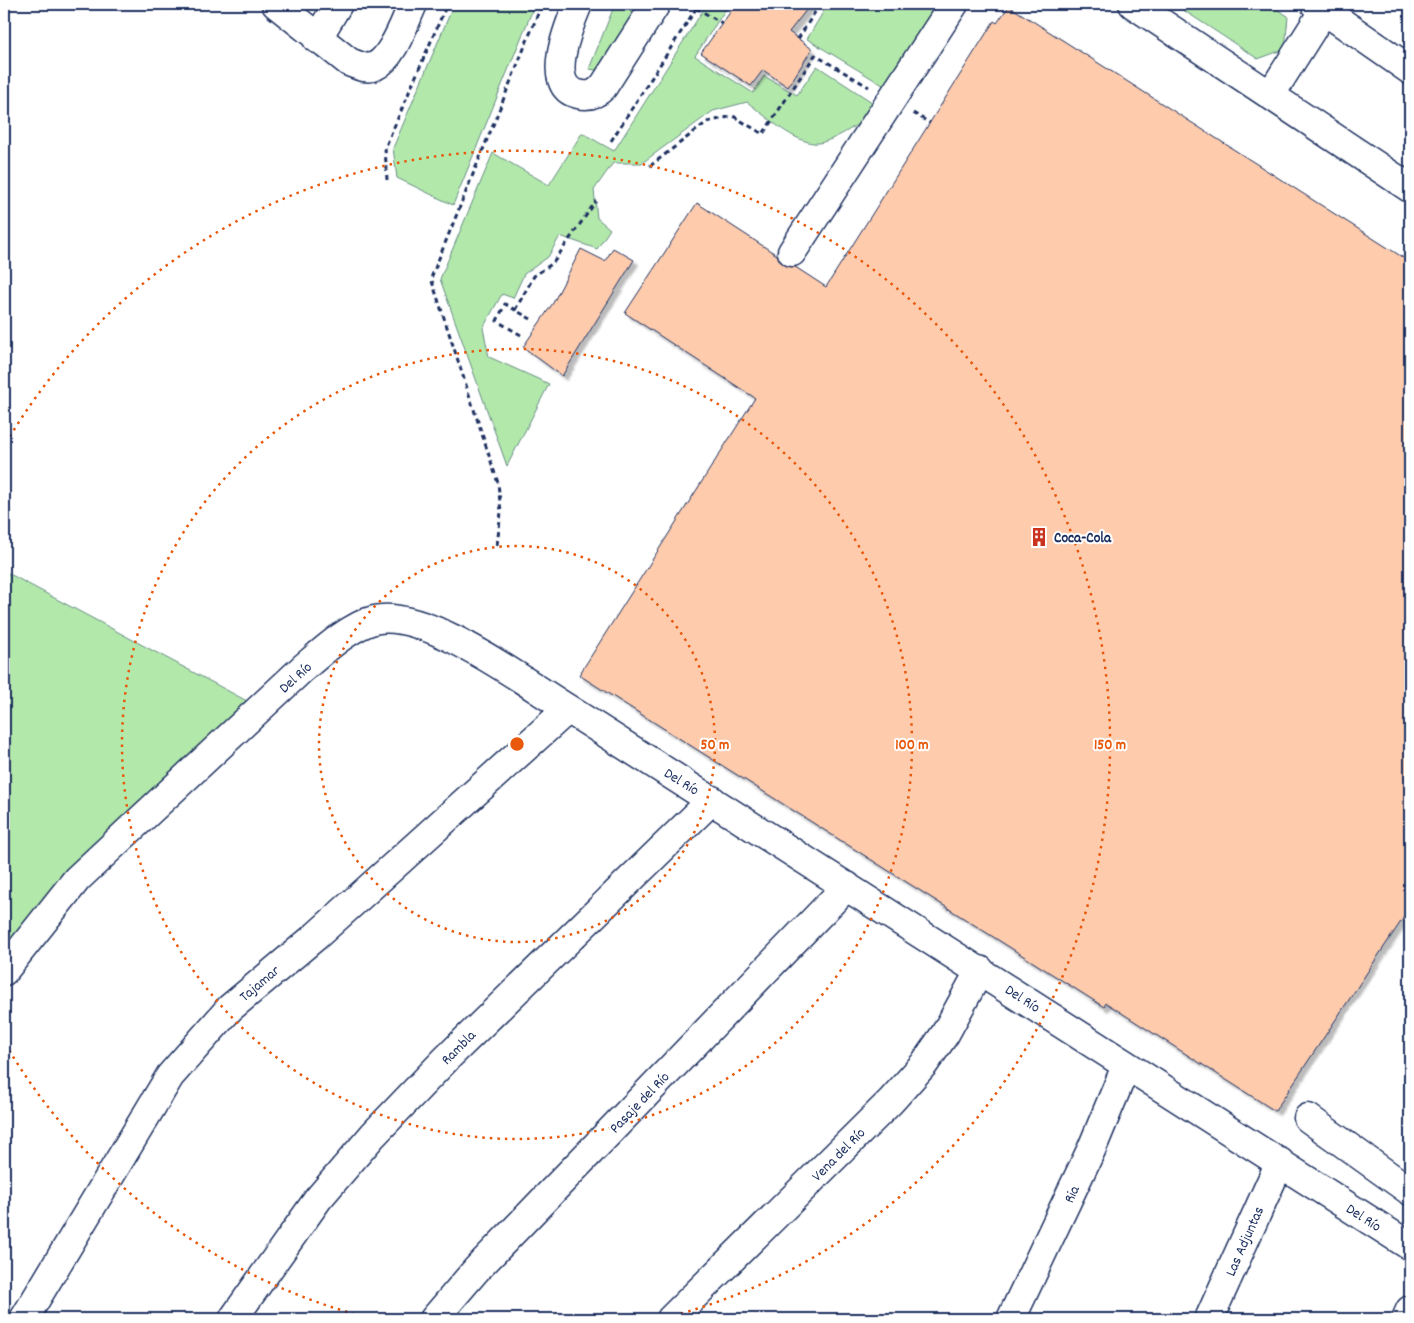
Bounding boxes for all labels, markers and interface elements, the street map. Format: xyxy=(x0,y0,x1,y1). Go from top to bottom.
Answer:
building icon: Coca-Cola xyxy=(1028,526,1050,548)
place label: Coca-Cola xyxy=(1054,528,1112,550)
street label: Del Río xyxy=(275,657,318,699)
centre of rings xyxy=(508,735,526,753)
text: 50 m xyxy=(701,735,729,757)
text: 100 m xyxy=(895,735,929,757)
text: 150 m xyxy=(1094,735,1126,757)
street label: Del Río xyxy=(659,763,703,802)
street label: Tajamar xyxy=(235,961,286,1008)
street label: Del Río xyxy=(1000,980,1044,1019)
street label: Rambla xyxy=(437,1025,483,1071)
street label: Pasaje del Río xyxy=(605,1067,676,1139)
street label: Vena del Río xyxy=(807,1123,872,1187)
street label: Ria xyxy=(1059,1182,1087,1207)
street label: Del Río xyxy=(1341,1199,1385,1238)
street label: Las Adjuntas xyxy=(1221,1203,1271,1280)

